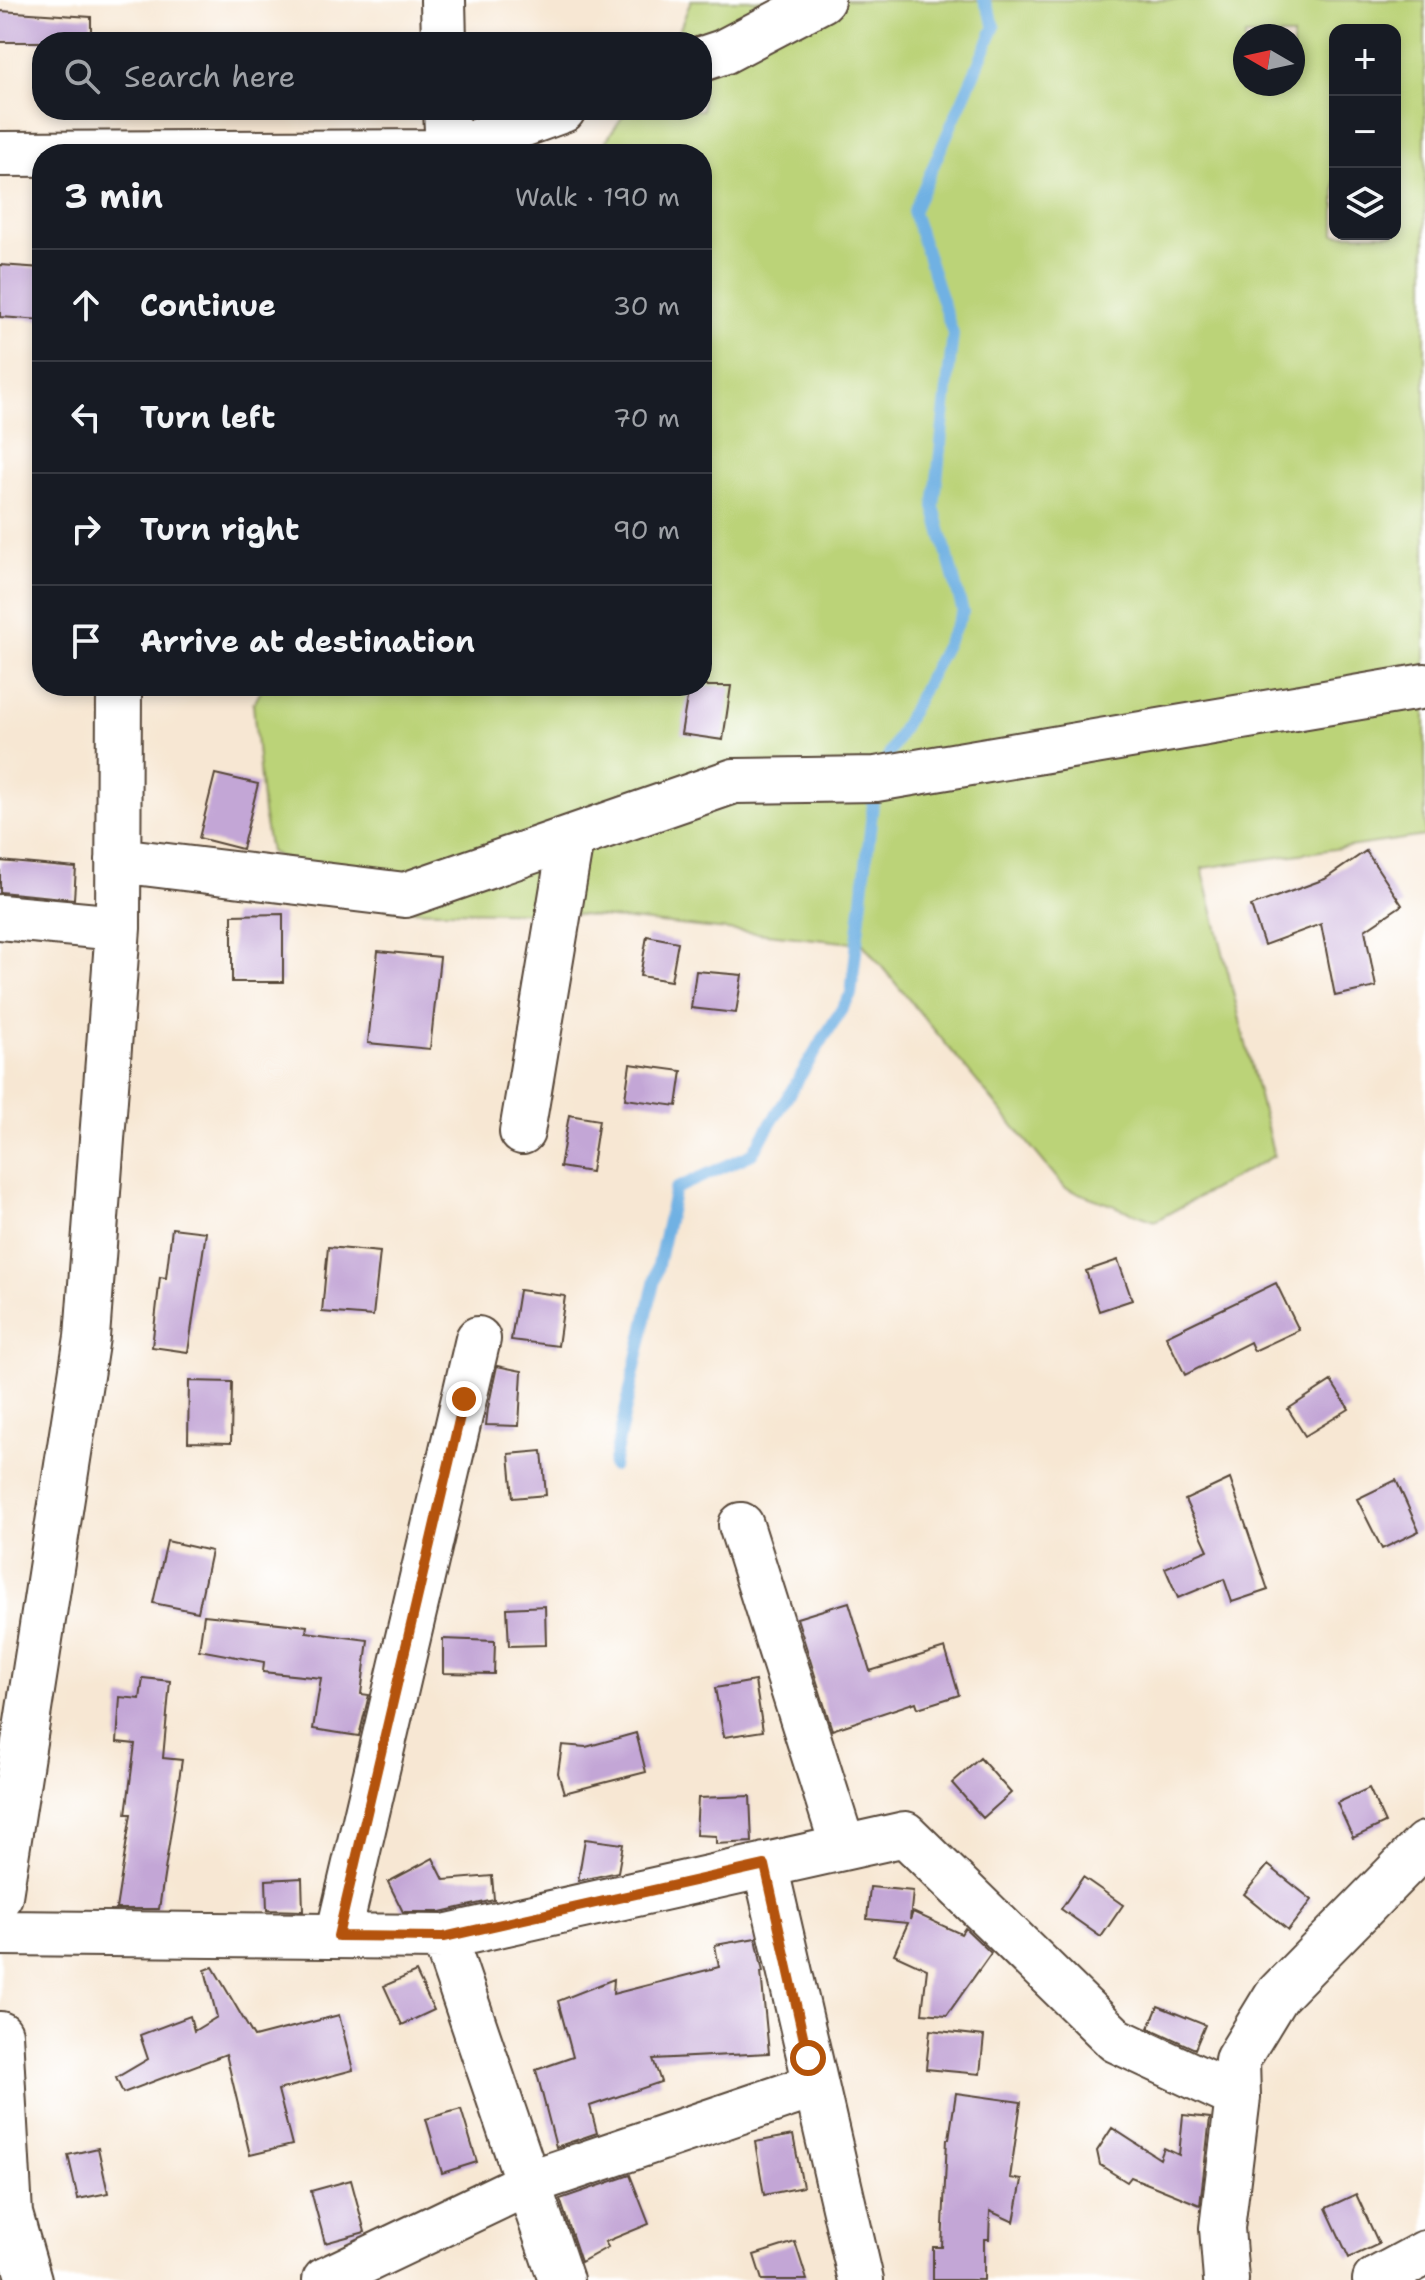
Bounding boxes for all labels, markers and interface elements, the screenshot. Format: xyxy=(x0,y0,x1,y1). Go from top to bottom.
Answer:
north arrow xyxy=(1233,24,1305,96)
map controls xyxy=(1329,24,1401,240)
button: + xyxy=(1329,24,1401,96)
search box xyxy=(32,32,712,120)
icon: search xyxy=(60,54,104,98)
text: Search here xyxy=(124,56,295,97)
button: − xyxy=(1329,96,1401,168)
button: layers xyxy=(1329,168,1401,240)
text: 3 min xyxy=(64,173,163,219)
text: Walk · 190 m xyxy=(515,179,680,214)
icon: ahead xyxy=(64,283,108,327)
text: Continue xyxy=(140,285,276,326)
text: 30 m xyxy=(613,288,680,323)
icon: left xyxy=(64,395,108,439)
text: Turn left xyxy=(140,397,275,438)
text: 70 m xyxy=(613,400,680,435)
icon: right xyxy=(64,507,108,551)
text: Turn right xyxy=(140,509,299,550)
text: 90 m xyxy=(613,512,680,547)
icon: arrive xyxy=(64,619,108,663)
text: Arrive at destination xyxy=(140,621,475,662)
route end xyxy=(446,1381,482,1417)
route start xyxy=(790,2040,826,2076)

